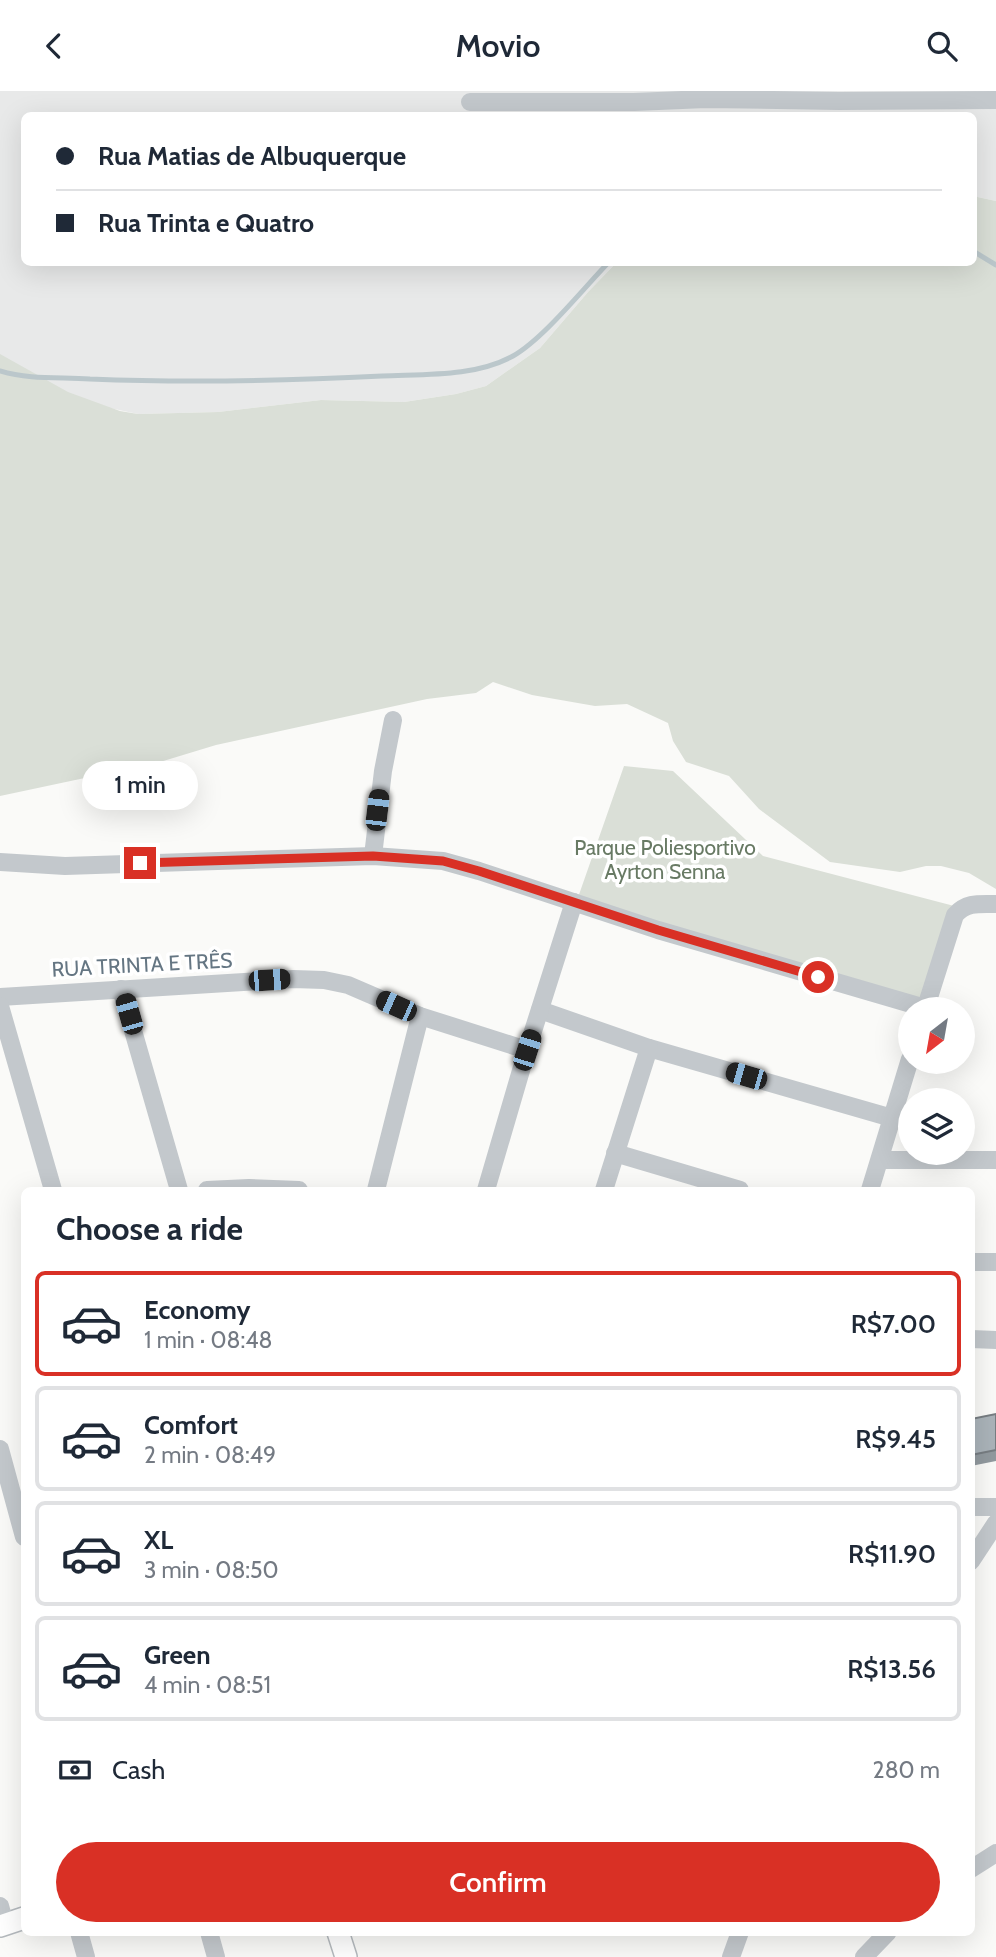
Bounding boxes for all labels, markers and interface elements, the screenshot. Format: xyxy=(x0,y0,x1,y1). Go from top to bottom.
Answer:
text: Movio xyxy=(456,26,540,65)
icon: back xyxy=(35,27,73,65)
icon: search xyxy=(923,27,961,65)
text: Rua Matias de Albuquerque xyxy=(98,140,406,172)
text: Rua Trinta e Quatro xyxy=(98,207,314,239)
callout: 1 min xyxy=(82,761,198,811)
text: 1 min xyxy=(114,771,166,799)
car xyxy=(365,788,390,832)
park label: Parque Poliesportivo Ayrton Senna xyxy=(574,835,756,884)
route end xyxy=(124,847,156,879)
street label: RUA TRINTA E TRÊS xyxy=(51,947,233,982)
route start xyxy=(802,961,834,993)
car xyxy=(248,968,291,992)
car xyxy=(373,988,420,1024)
car xyxy=(114,991,145,1037)
north arrow xyxy=(898,997,975,1075)
map controls xyxy=(898,997,975,1165)
car xyxy=(511,1027,544,1073)
car xyxy=(723,1060,770,1092)
button: layers xyxy=(898,1088,975,1165)
text: Choose a ride xyxy=(56,1209,243,1248)
icon: car xyxy=(60,1292,123,1355)
text: Economy xyxy=(144,1294,250,1326)
text: R$7.00 xyxy=(851,1308,936,1340)
text: 1 min · 08:48 xyxy=(144,1326,272,1354)
icon: car xyxy=(60,1407,123,1470)
text: Comfort xyxy=(144,1409,238,1441)
text: R$9.45 xyxy=(855,1423,936,1455)
text: 2 min · 08:49 xyxy=(144,1441,276,1469)
icon: car xyxy=(60,1522,123,1585)
text: XL xyxy=(144,1524,173,1556)
text: R$11.90 xyxy=(848,1538,936,1570)
text: 3 min · 08:50 xyxy=(144,1556,279,1584)
icon: car xyxy=(60,1637,123,1700)
text: Green xyxy=(144,1639,211,1671)
text: R$13.56 xyxy=(847,1653,936,1685)
text: 4 min · 08:51 xyxy=(144,1671,271,1699)
icon: cash xyxy=(56,1751,94,1789)
text: Cash xyxy=(112,1754,165,1786)
text: 280 m xyxy=(873,1756,940,1784)
button: Confirm xyxy=(56,1842,940,1922)

